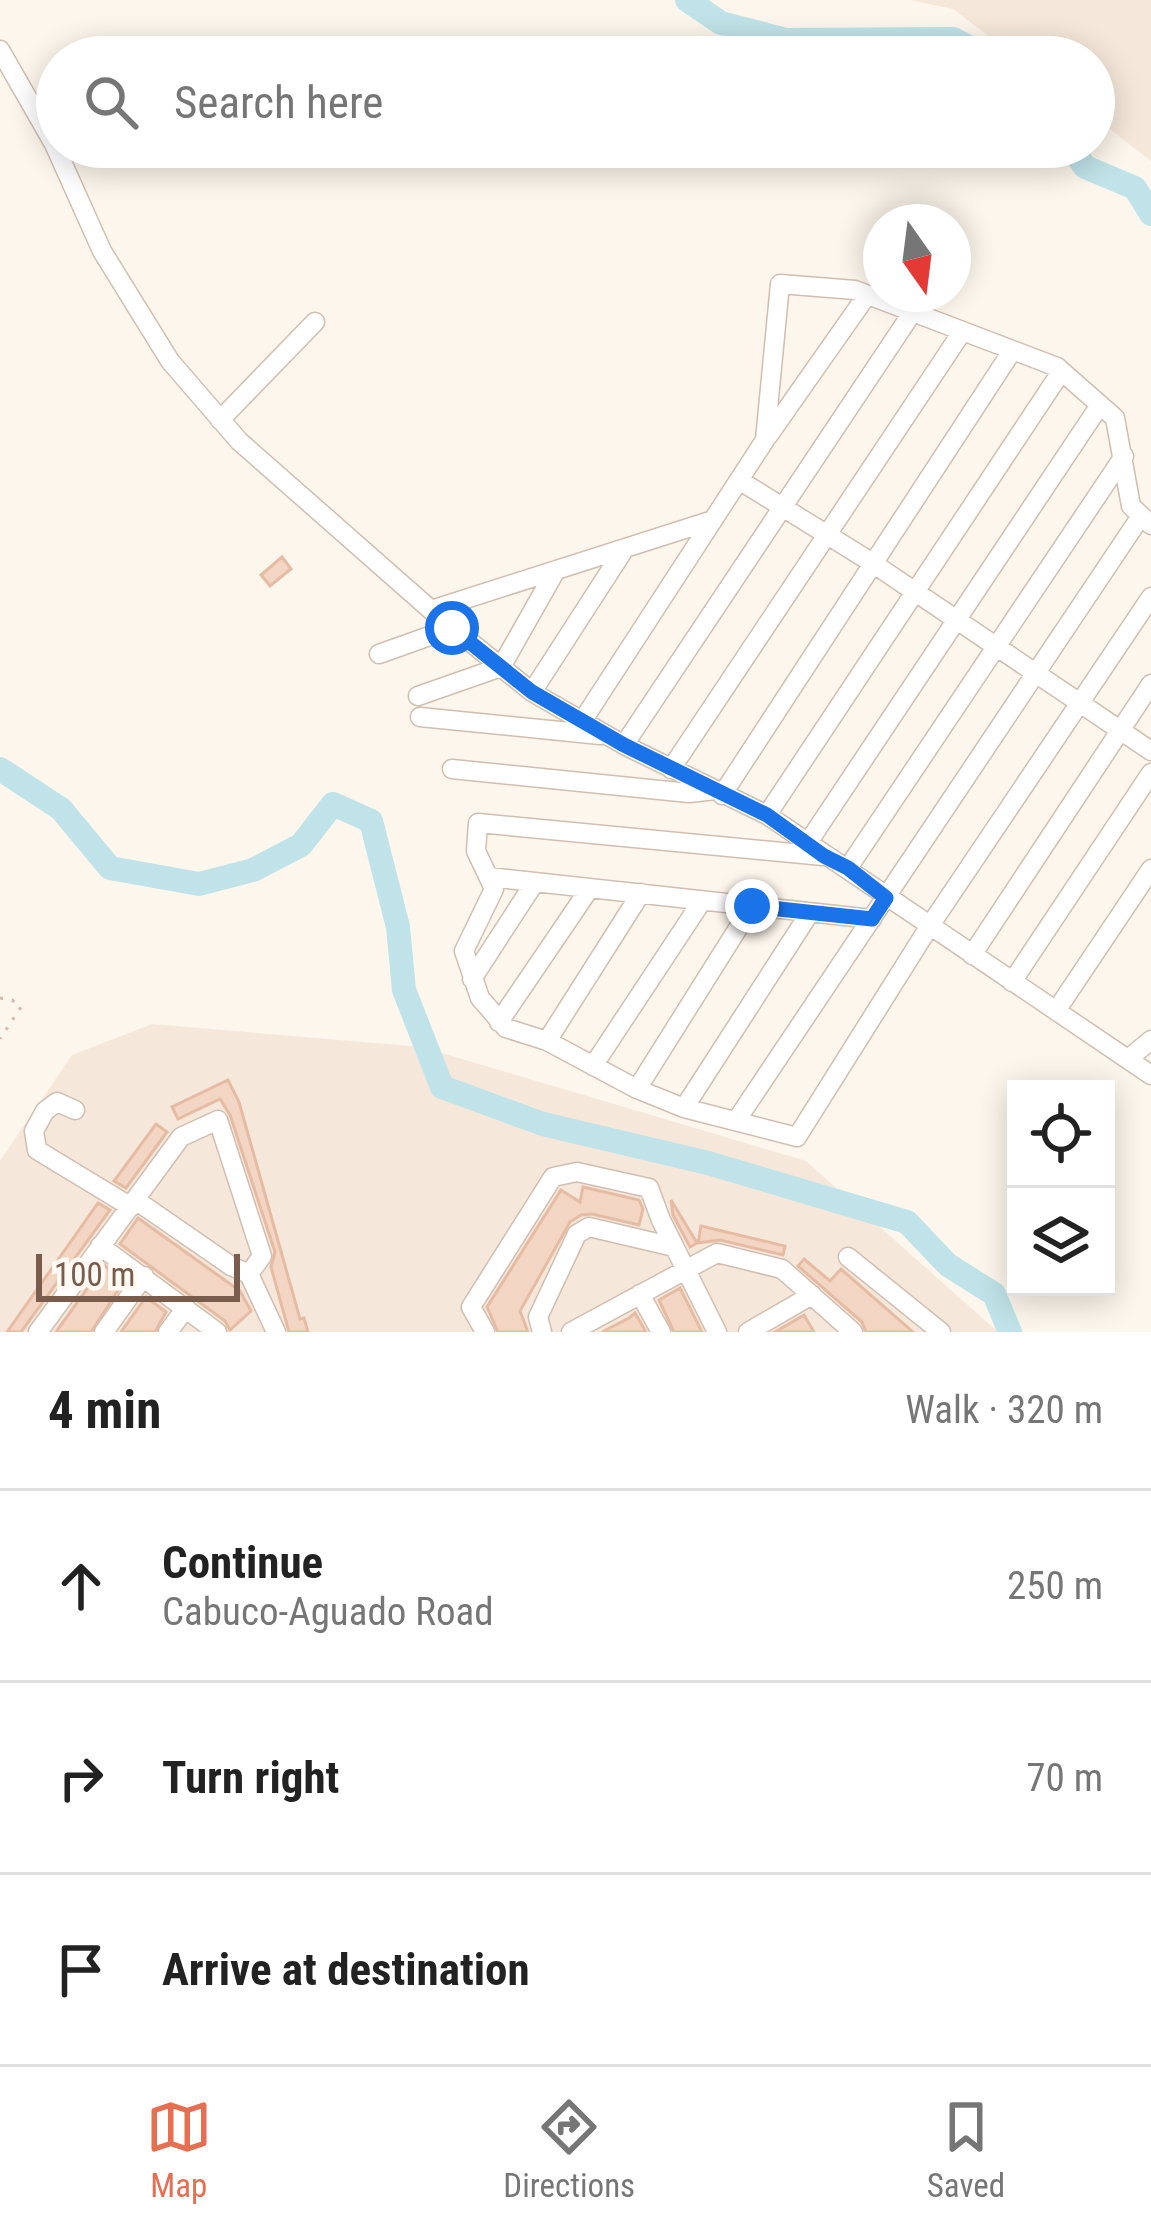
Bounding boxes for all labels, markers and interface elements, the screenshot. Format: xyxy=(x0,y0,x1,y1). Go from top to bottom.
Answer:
search box xyxy=(36,36,1115,168)
icon: search xyxy=(78,69,144,135)
text: Search here xyxy=(174,76,383,129)
north arrow xyxy=(863,204,971,312)
route start xyxy=(425,601,479,655)
route end xyxy=(725,879,779,933)
map controls xyxy=(1007,1080,1115,1296)
button: locate xyxy=(1007,1080,1115,1188)
button: layers xyxy=(1007,1188,1115,1296)
scale bar xyxy=(36,1248,240,1301)
text: 100 m xyxy=(54,1255,135,1294)
text: 4 min xyxy=(48,1381,161,1440)
text: Walk · 320 m xyxy=(905,1387,1103,1433)
text: Continue xyxy=(162,1536,323,1589)
icon: ahead xyxy=(48,1553,114,1619)
text: 250 m xyxy=(1007,1563,1103,1609)
text: Cabuco-Aguado Road xyxy=(162,1589,494,1635)
icon: right xyxy=(48,1745,114,1811)
text: Turn right xyxy=(162,1751,339,1804)
text: 70 m xyxy=(1026,1755,1103,1801)
icon: arrive xyxy=(48,1937,114,2003)
text: Arrive at destination xyxy=(162,1943,530,1996)
tab: Map xyxy=(146,2094,212,2205)
tab: Directions xyxy=(503,2094,635,2205)
tab: Saved xyxy=(927,2094,1005,2205)

